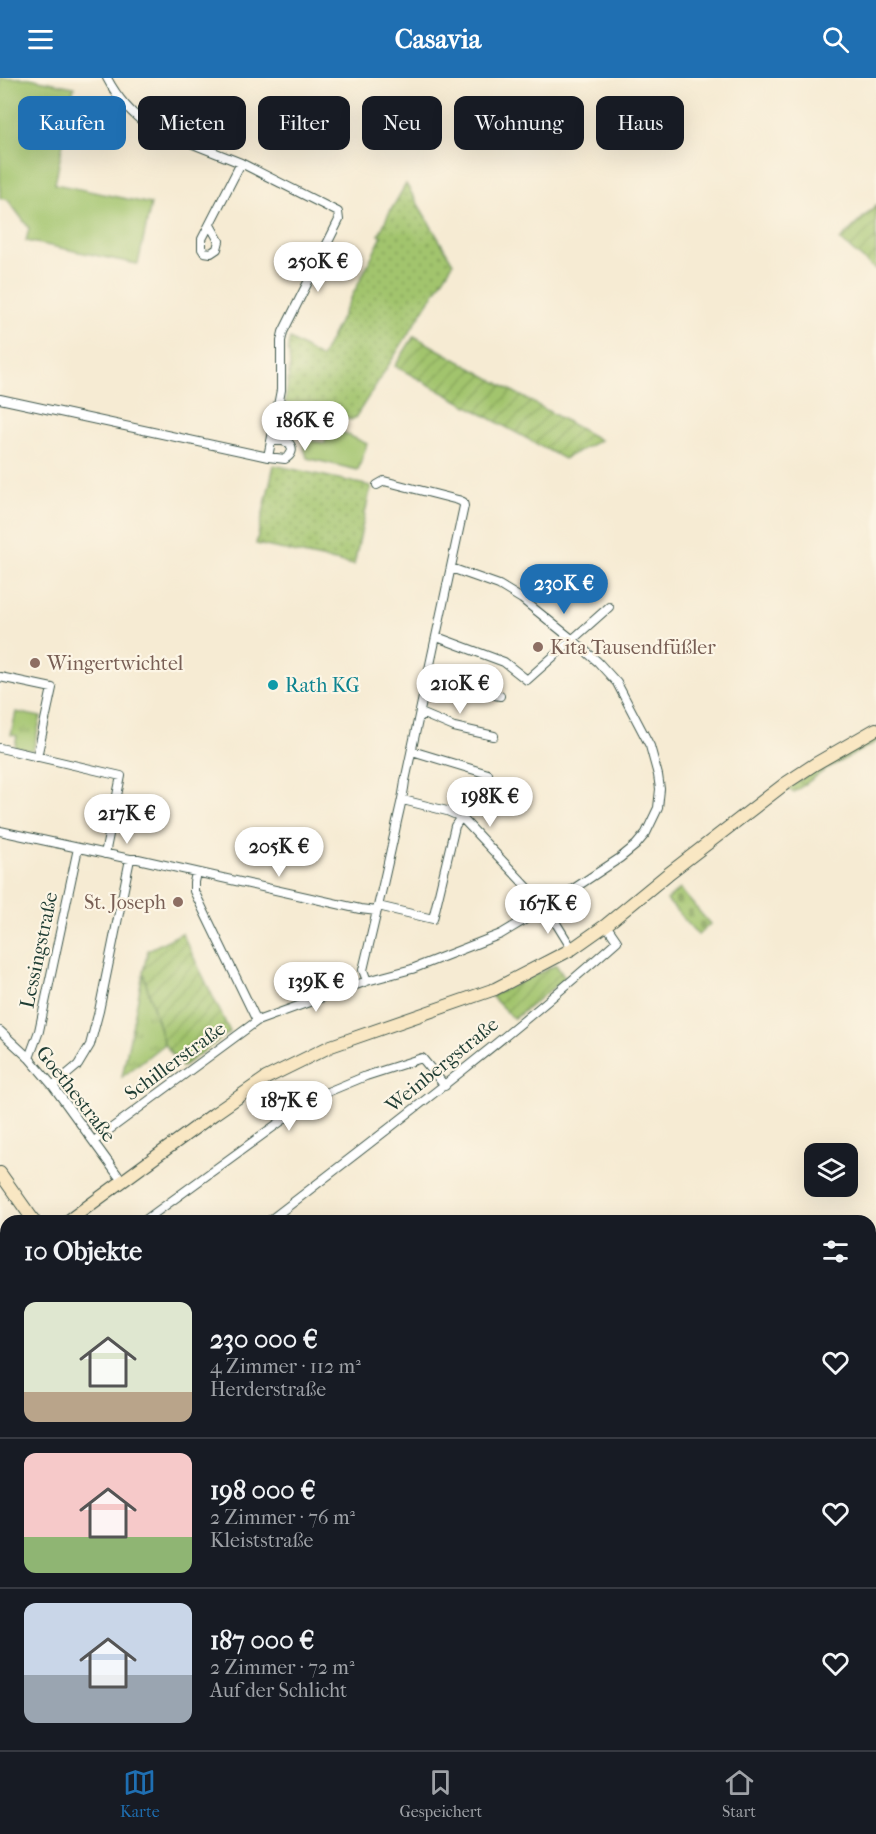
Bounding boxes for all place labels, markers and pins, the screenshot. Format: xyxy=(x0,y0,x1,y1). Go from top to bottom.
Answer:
pin: 250K € xyxy=(269,242,367,293)
pin: 186K € xyxy=(256,401,354,452)
pin: 230K € xyxy=(515,564,613,615)
place label: Kita Tausendfüßler xyxy=(550,636,716,659)
marker: Kita Tausendfüßler xyxy=(531,640,545,654)
place label: Wingertwichtel xyxy=(46,652,184,675)
marker: Wingertwichtel xyxy=(28,656,42,670)
pin: 210K € xyxy=(411,664,509,715)
place label: Rath KG xyxy=(285,674,360,697)
marker: Rath KG xyxy=(266,678,280,692)
pin: 198K € xyxy=(441,777,539,828)
pin: 217K € xyxy=(78,794,176,845)
pin: 205K € xyxy=(230,827,328,878)
pin: 167K € xyxy=(499,884,597,935)
place label: St. Joseph xyxy=(84,891,167,914)
marker: St. Joseph xyxy=(171,895,185,909)
pin: 139K € xyxy=(267,962,365,1013)
pin: 187K € xyxy=(240,1081,338,1132)

